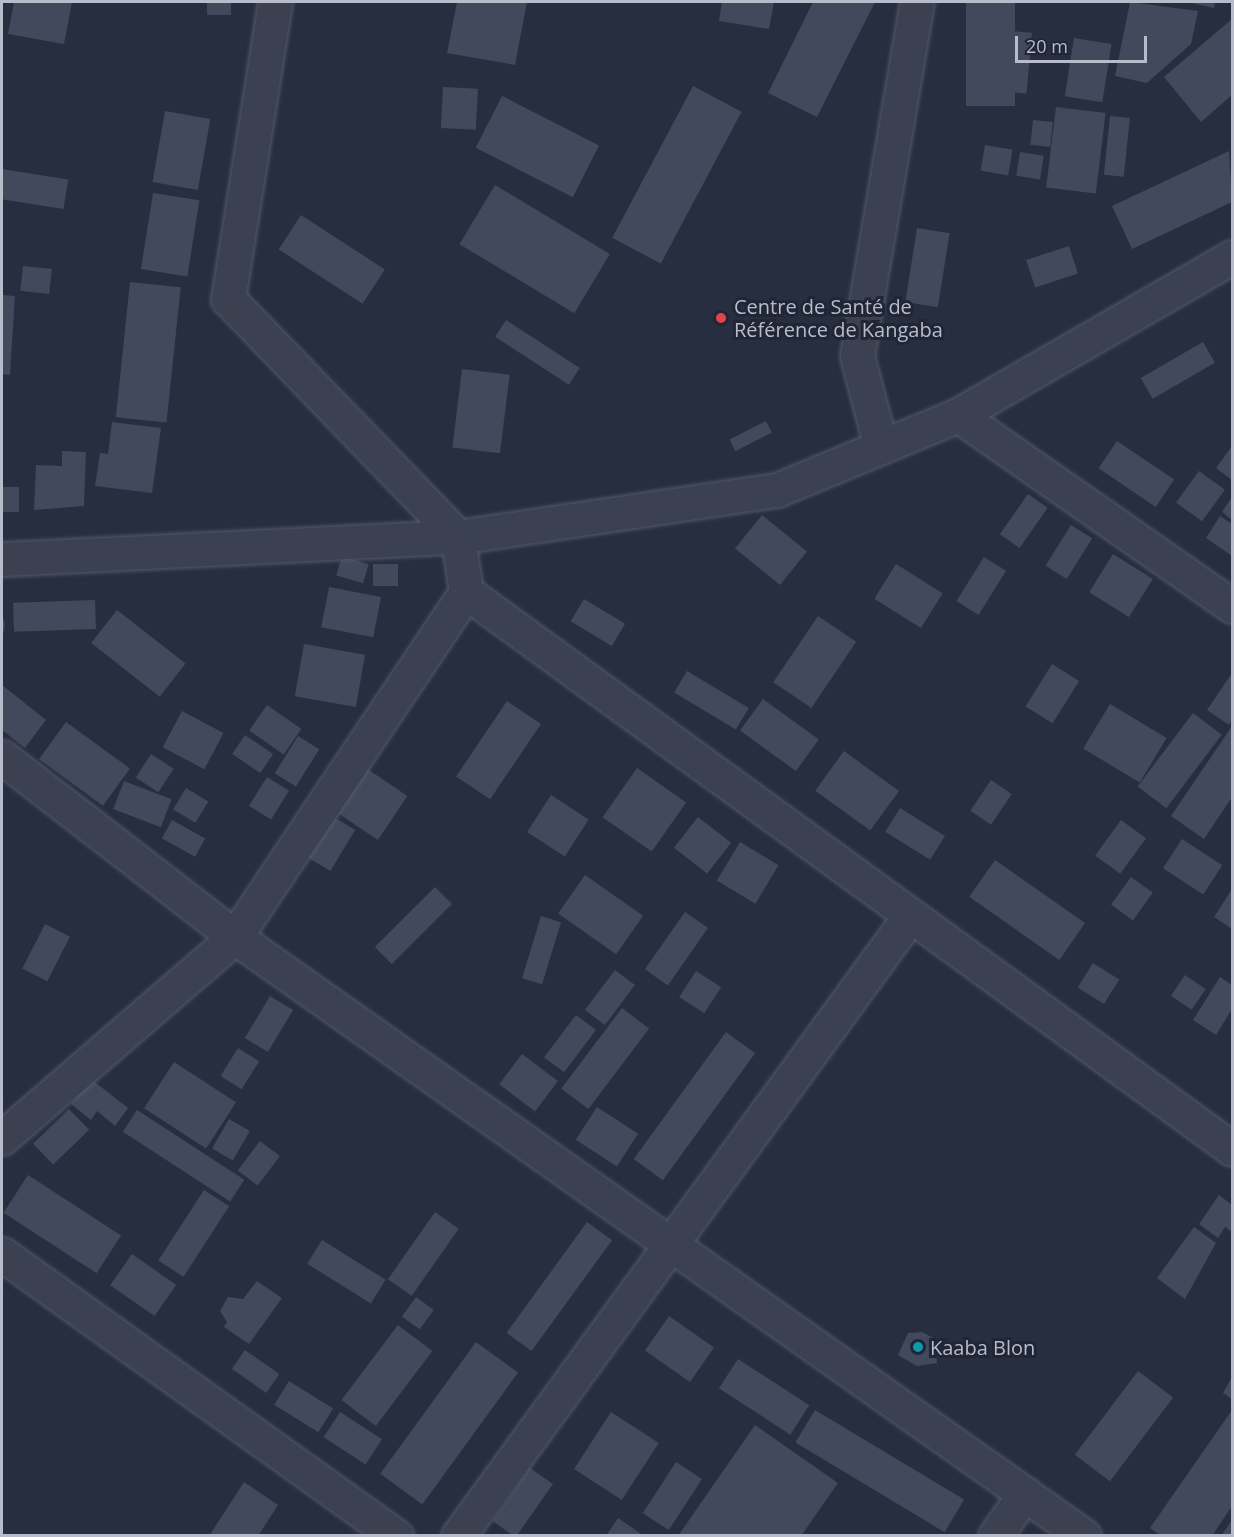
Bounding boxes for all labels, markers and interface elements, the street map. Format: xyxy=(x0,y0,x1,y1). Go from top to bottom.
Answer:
scale bar xyxy=(1018,24,1150,62)
text: 20 m xyxy=(1026,34,1068,58)
place label: Centre de Santé de Référence de Kangaba xyxy=(734,294,943,341)
marker: Centre de Santé de Référence de Kangaba xyxy=(712,309,730,327)
place label: Kaaba Blon xyxy=(930,1335,1035,1359)
marker: Kaaba Blon xyxy=(911,1340,925,1354)

